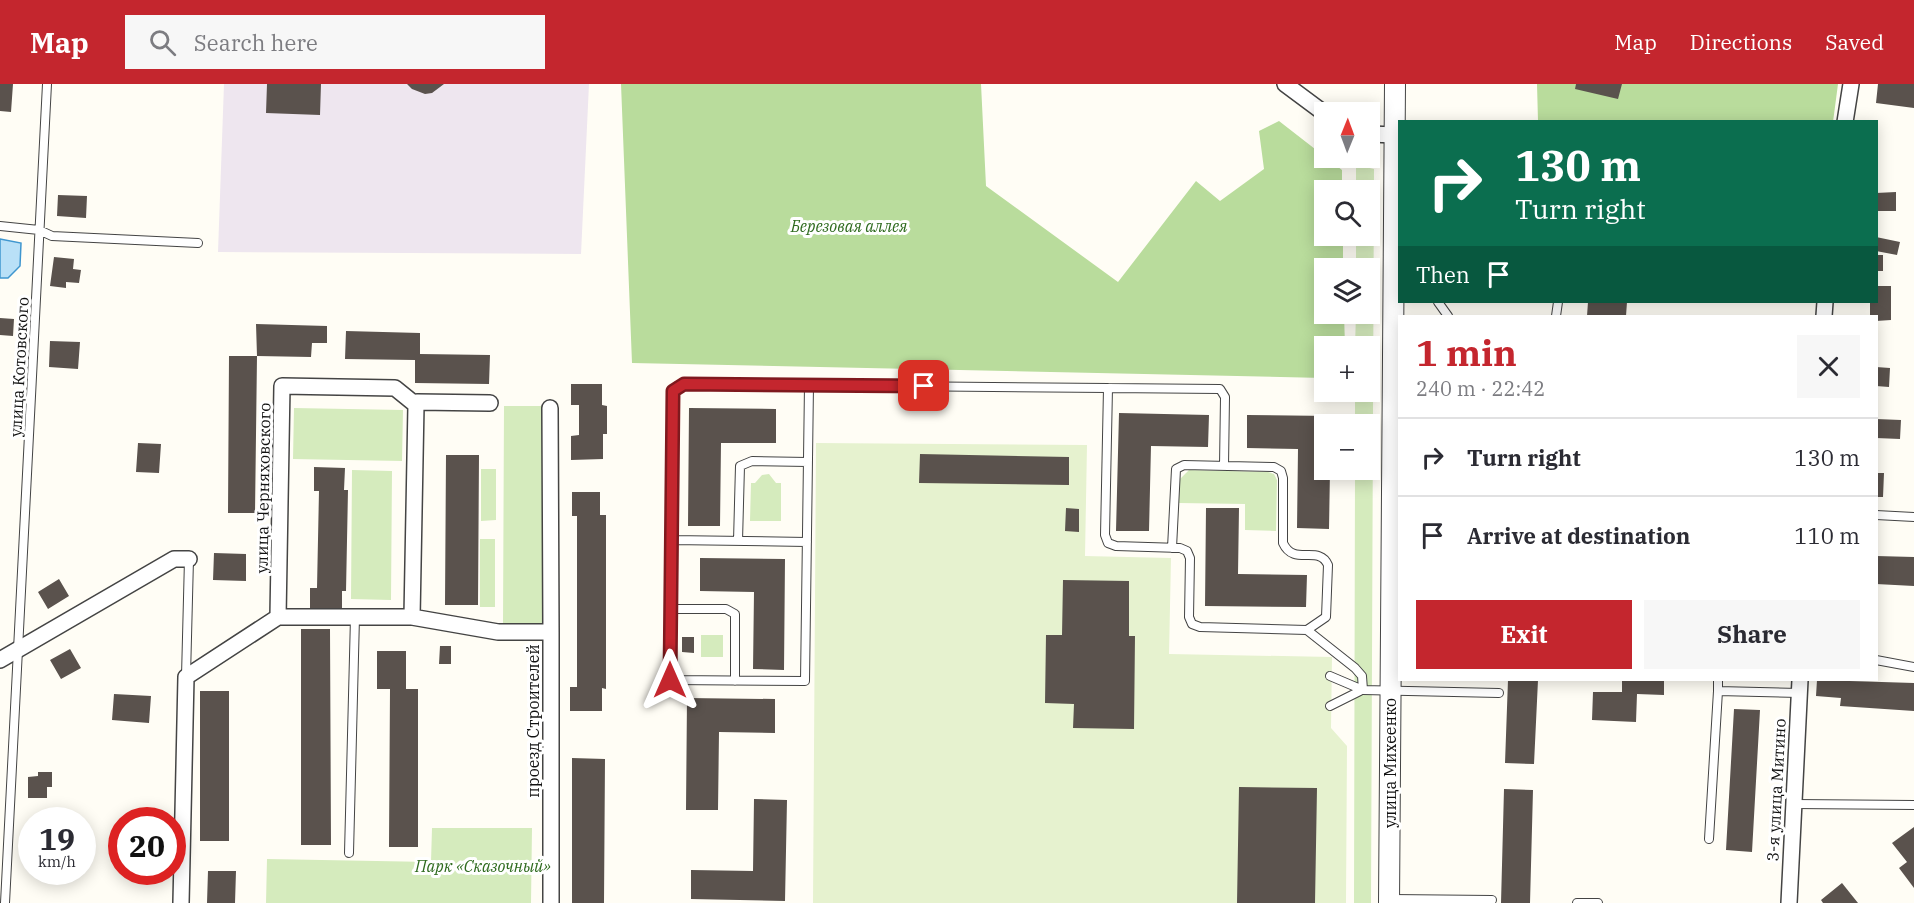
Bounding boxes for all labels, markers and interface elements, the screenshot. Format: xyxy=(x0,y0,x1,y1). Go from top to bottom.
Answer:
search box xyxy=(125,15,545,69)
text: Map xyxy=(30,24,89,61)
icon: search xyxy=(146,26,179,59)
text: Search here xyxy=(194,28,318,57)
text: Map xyxy=(1614,28,1657,56)
text: Directions xyxy=(1690,28,1792,56)
text: Saved xyxy=(1825,28,1884,56)
north arrow xyxy=(1314,102,1380,168)
map controls xyxy=(1314,102,1380,480)
text: 130 m xyxy=(1515,138,1641,193)
icon: right xyxy=(1416,144,1494,222)
button: search xyxy=(1314,180,1380,246)
text: Turn right xyxy=(1515,191,1646,226)
park label: Березовая аллея xyxy=(790,216,908,236)
button: layers xyxy=(1314,258,1380,324)
icon: arrive xyxy=(1482,258,1515,291)
text: Then xyxy=(1416,260,1470,289)
street label: улица Котовского xyxy=(5,296,33,438)
text: 1 min xyxy=(1416,329,1517,376)
button: close xyxy=(1797,335,1860,398)
button: + xyxy=(1314,336,1380,402)
pin xyxy=(898,360,949,411)
icon: arrive xyxy=(907,369,940,402)
text: 240 m · 22:42 xyxy=(1416,375,1545,402)
street label: улица Черняховского xyxy=(252,402,274,574)
button: − xyxy=(1314,414,1380,480)
icon: right xyxy=(1416,441,1449,474)
text: Turn right xyxy=(1467,443,1581,472)
text: 130 m xyxy=(1794,443,1860,472)
icon: arrive xyxy=(1416,519,1449,552)
text: Arrive at destination xyxy=(1467,521,1690,550)
text: 110 m xyxy=(1794,521,1860,550)
button: Exit xyxy=(1416,600,1632,669)
button: Share xyxy=(1644,600,1860,669)
street label: проезд Строителей xyxy=(523,644,543,798)
position arrow xyxy=(638,648,702,712)
street label: улица Михеенко xyxy=(1380,698,1400,828)
street label: 3-я улица Митино xyxy=(1762,718,1790,862)
speed limit sign: 20 xyxy=(108,807,186,885)
text: 19 xyxy=(39,819,75,858)
text: km/h xyxy=(38,852,76,871)
park label: Парк «Сказочный» xyxy=(414,856,551,876)

